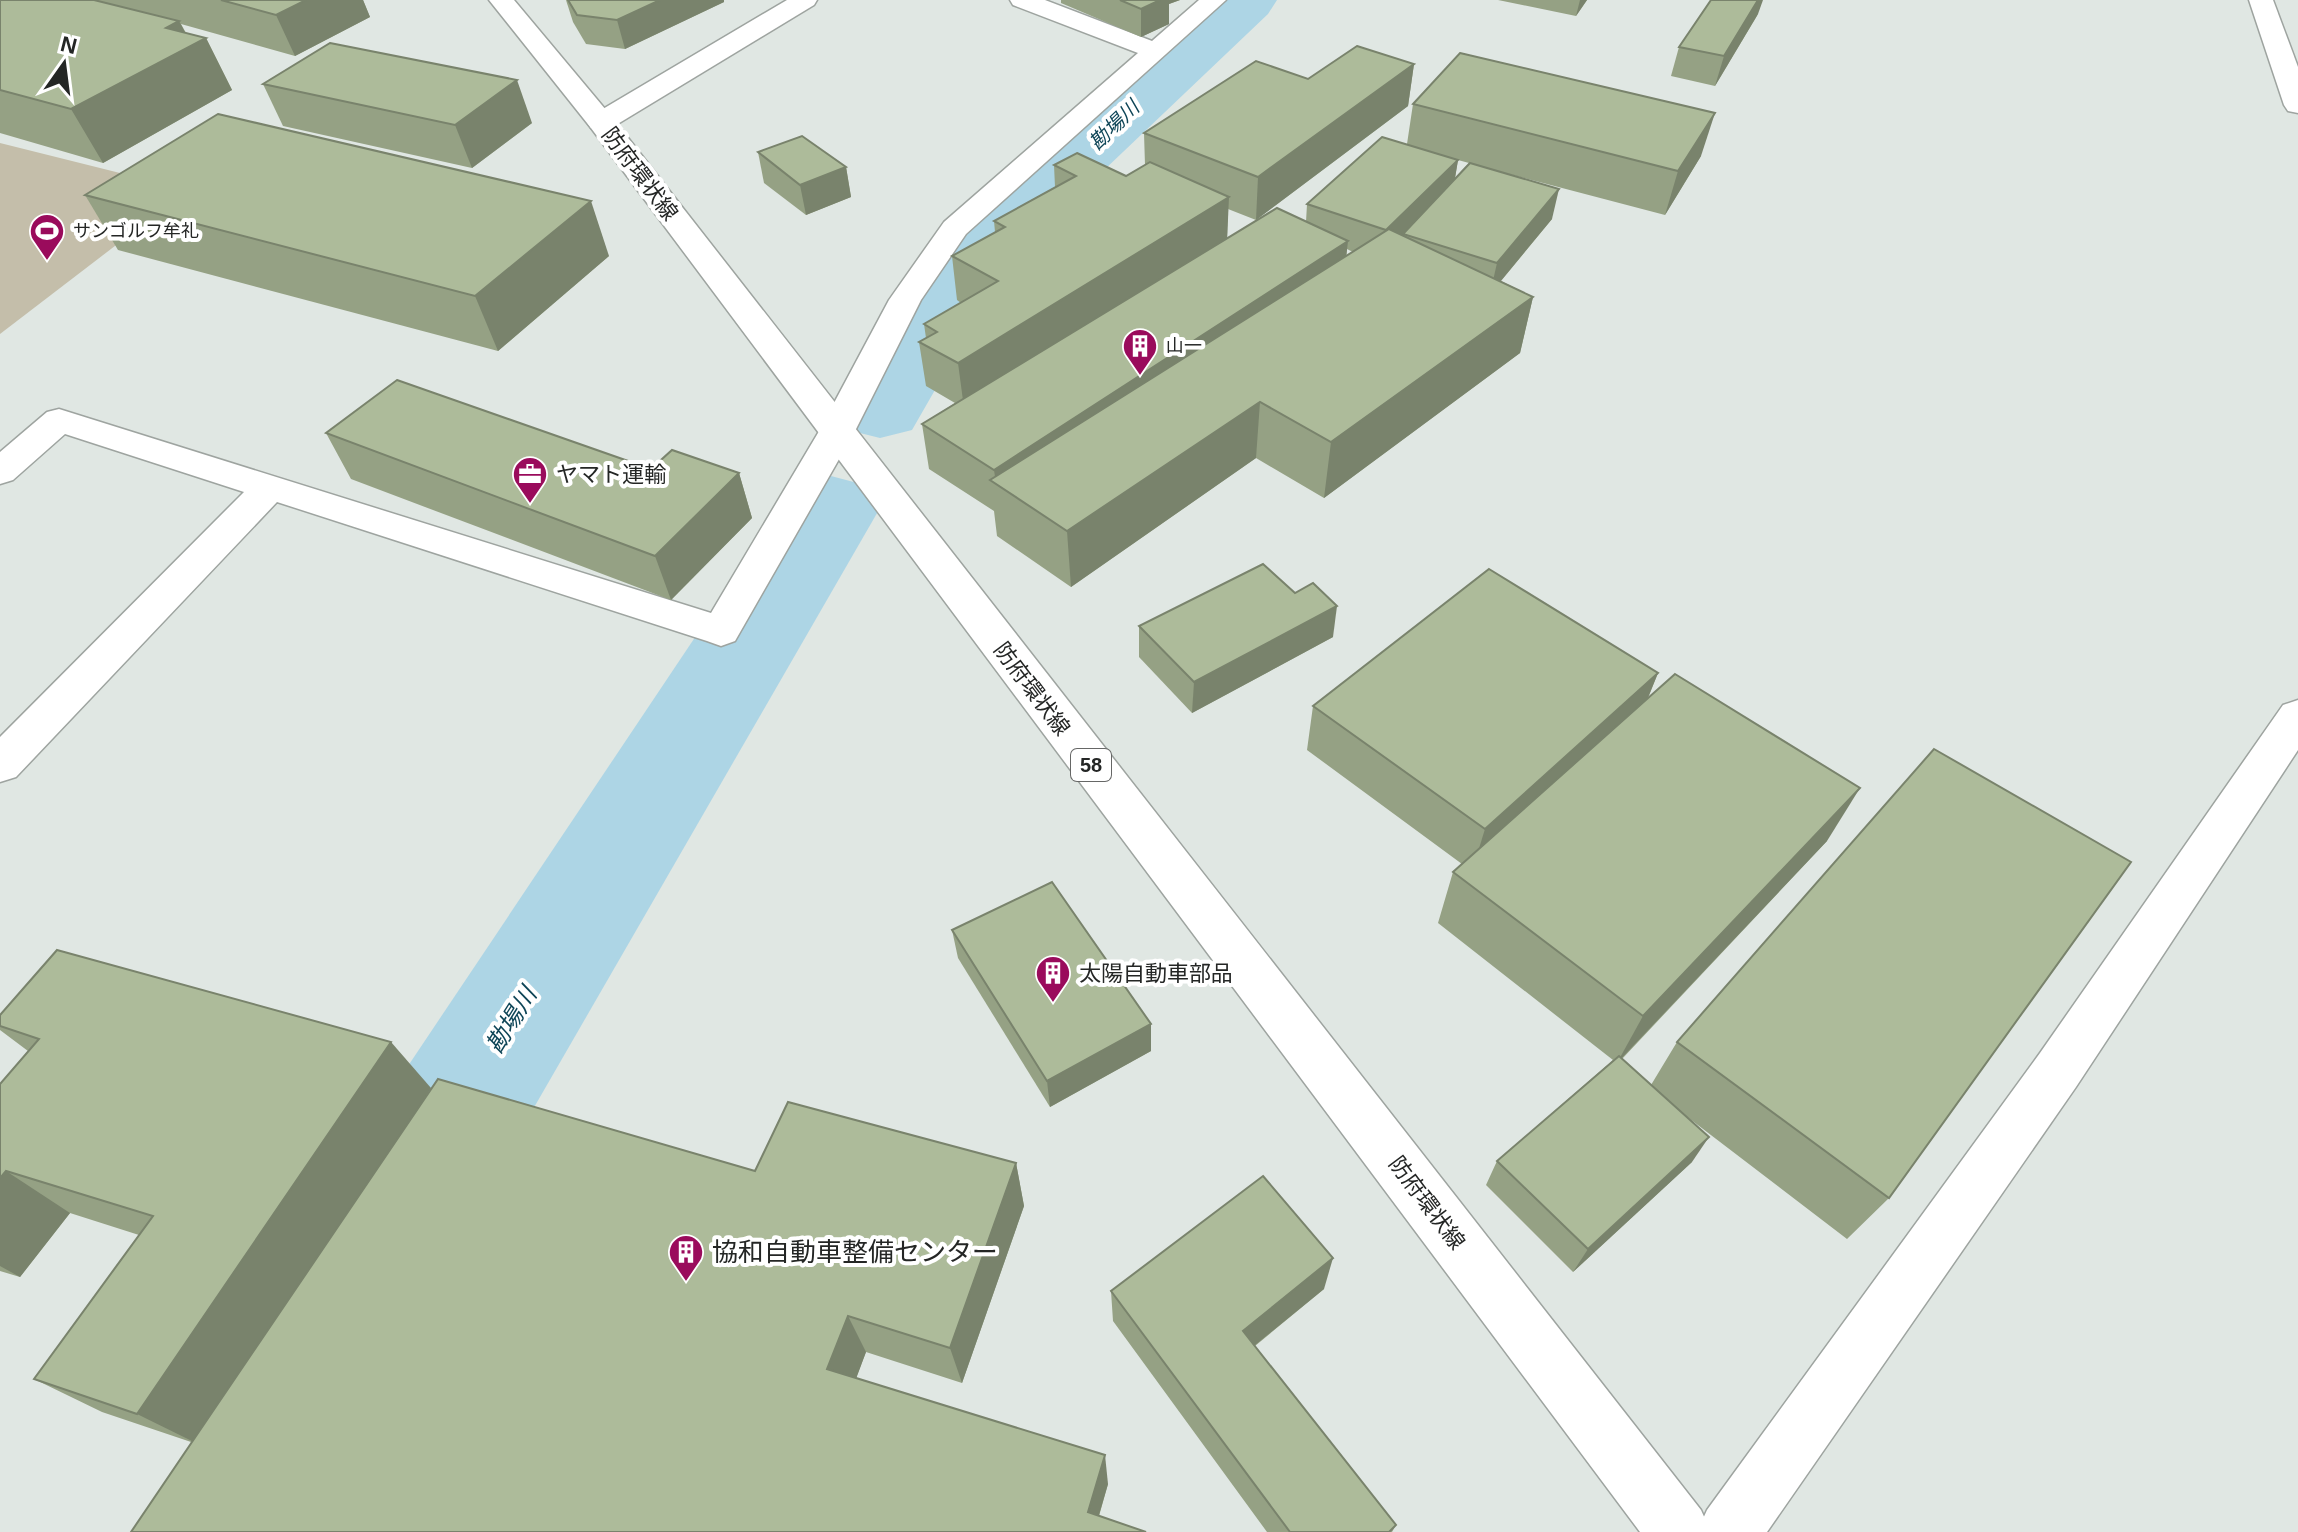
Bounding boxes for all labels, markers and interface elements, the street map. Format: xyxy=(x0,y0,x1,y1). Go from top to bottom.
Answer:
north arrow xyxy=(24,24,104,104)
text: N xyxy=(58,31,79,59)
water label: 勘場川 xyxy=(1085,95,1145,154)
street label: 防府環状線 xyxy=(597,123,683,225)
sports icon: サンゴルフ牟礼 xyxy=(28,212,66,262)
place label: サンゴルフ牟礼 xyxy=(73,221,199,241)
building icon: 山一 xyxy=(1121,327,1159,377)
place label: 山一 xyxy=(1166,336,1202,356)
office icon: ヤマト運輸 xyxy=(511,455,549,505)
place label: ヤマト運輸 xyxy=(556,462,666,487)
street label: 防府環状線 xyxy=(989,638,1075,740)
road number: 58 xyxy=(1071,749,1111,781)
building icon: 太陽自動車部品 xyxy=(1034,954,1072,1004)
place label: 太陽自動車部品 xyxy=(1079,961,1233,986)
water label: 勘場川 xyxy=(480,980,543,1058)
street label: 防府環状線 xyxy=(1384,1152,1470,1254)
building icon: 協和自動車整備センター xyxy=(667,1233,705,1283)
place label: 協和自動車整備センター xyxy=(712,1237,998,1267)

